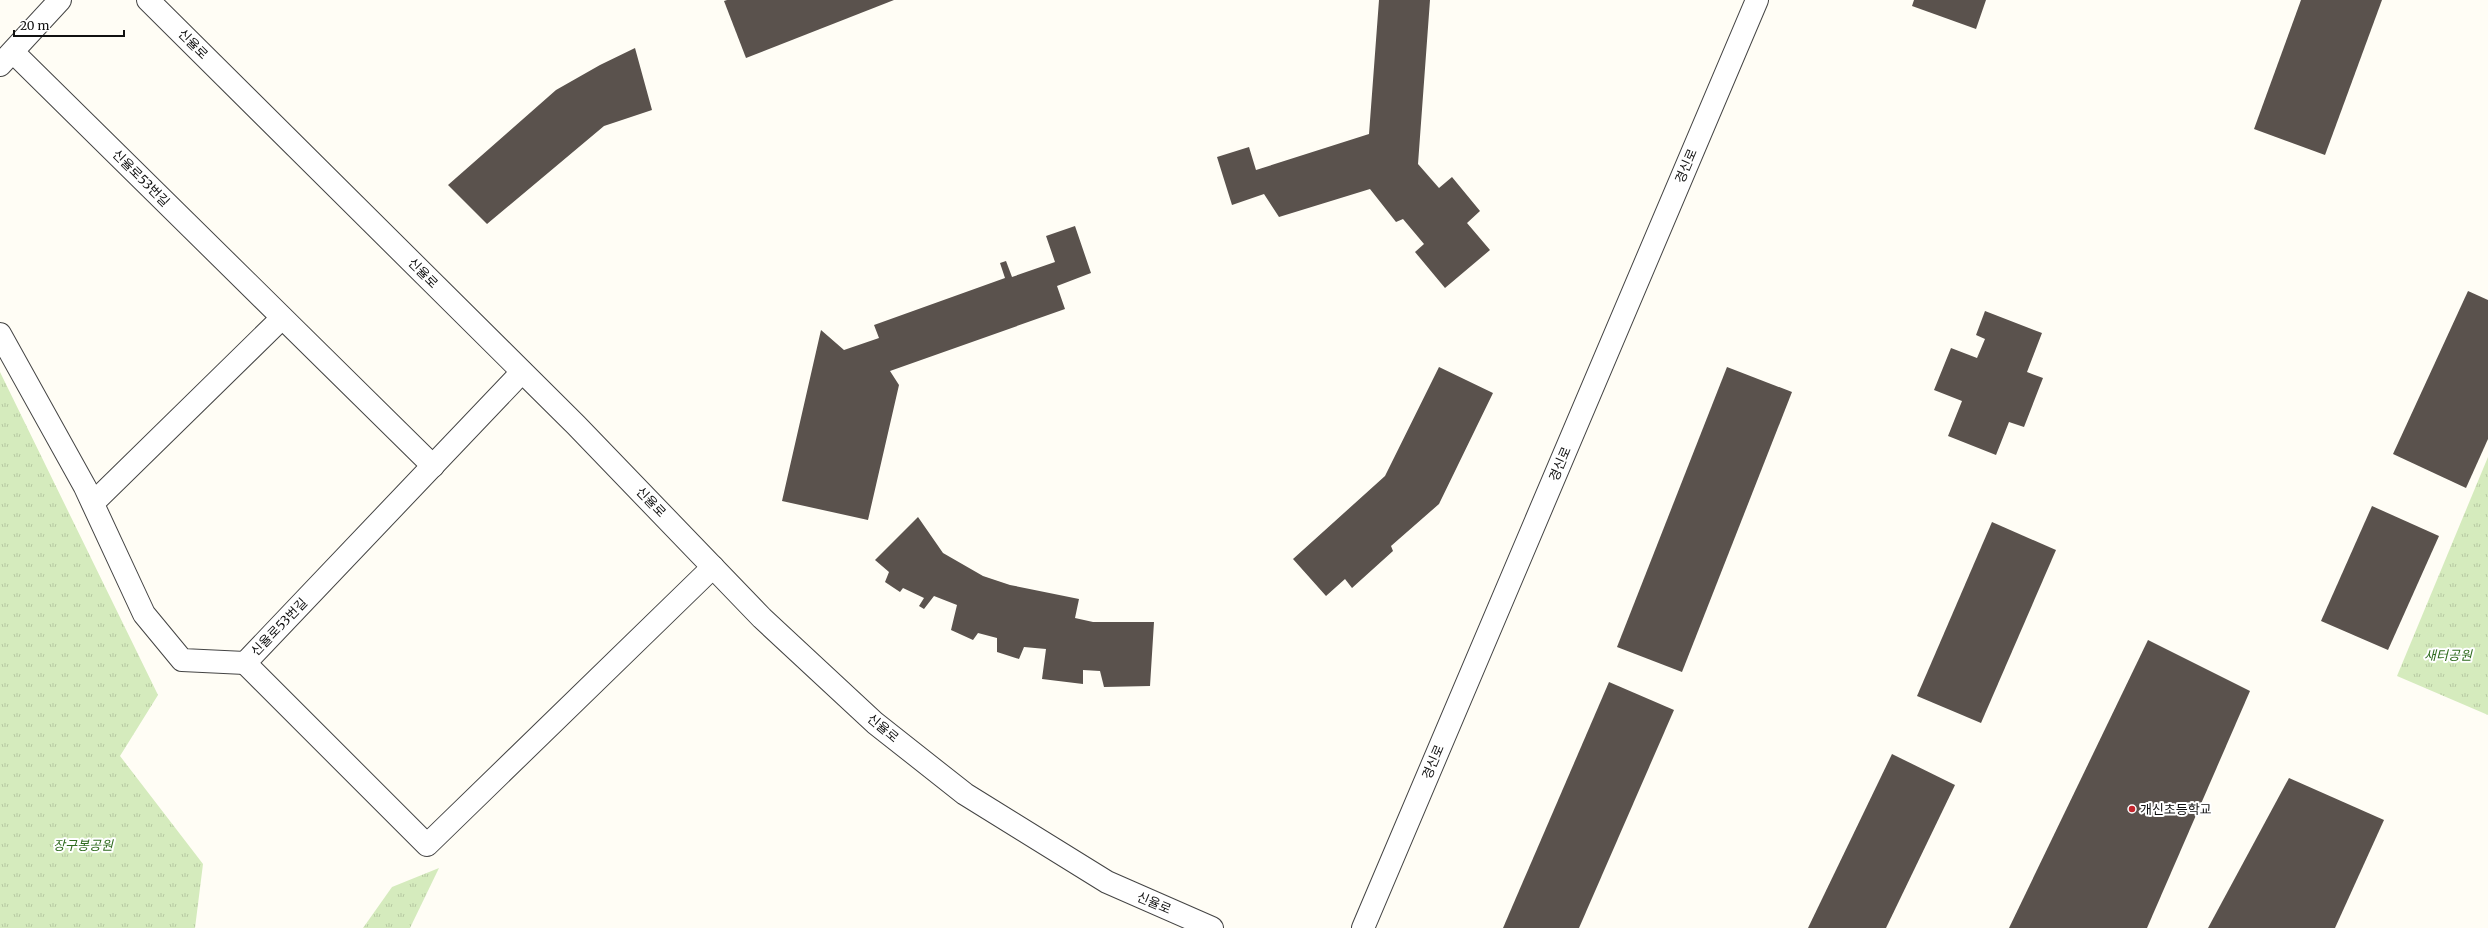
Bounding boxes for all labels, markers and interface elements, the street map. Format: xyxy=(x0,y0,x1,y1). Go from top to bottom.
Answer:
scale bar xyxy=(14,12,124,38)
text: 20 m xyxy=(20,18,49,33)
street label: 신율로 xyxy=(174,25,212,63)
street label: 신율로53번길 xyxy=(109,146,173,210)
street label: 경신로 xyxy=(1671,146,1701,186)
street label: 신율로 xyxy=(404,254,442,292)
street label: 경신로 xyxy=(1545,444,1575,484)
street label: 신율로 xyxy=(632,483,670,521)
street label: 신율로53번길 xyxy=(247,594,311,660)
park label: 새터공원 xyxy=(2424,647,2473,664)
street label: 신율로 xyxy=(864,710,902,746)
street label: 경신로 xyxy=(1418,742,1448,782)
place label: 개신초등학교 xyxy=(2140,801,2212,818)
marker: 개신초등학교 xyxy=(2127,804,2137,814)
park label: 장구봉공원 xyxy=(53,837,114,854)
street label: 신율로 xyxy=(1134,888,1174,918)

